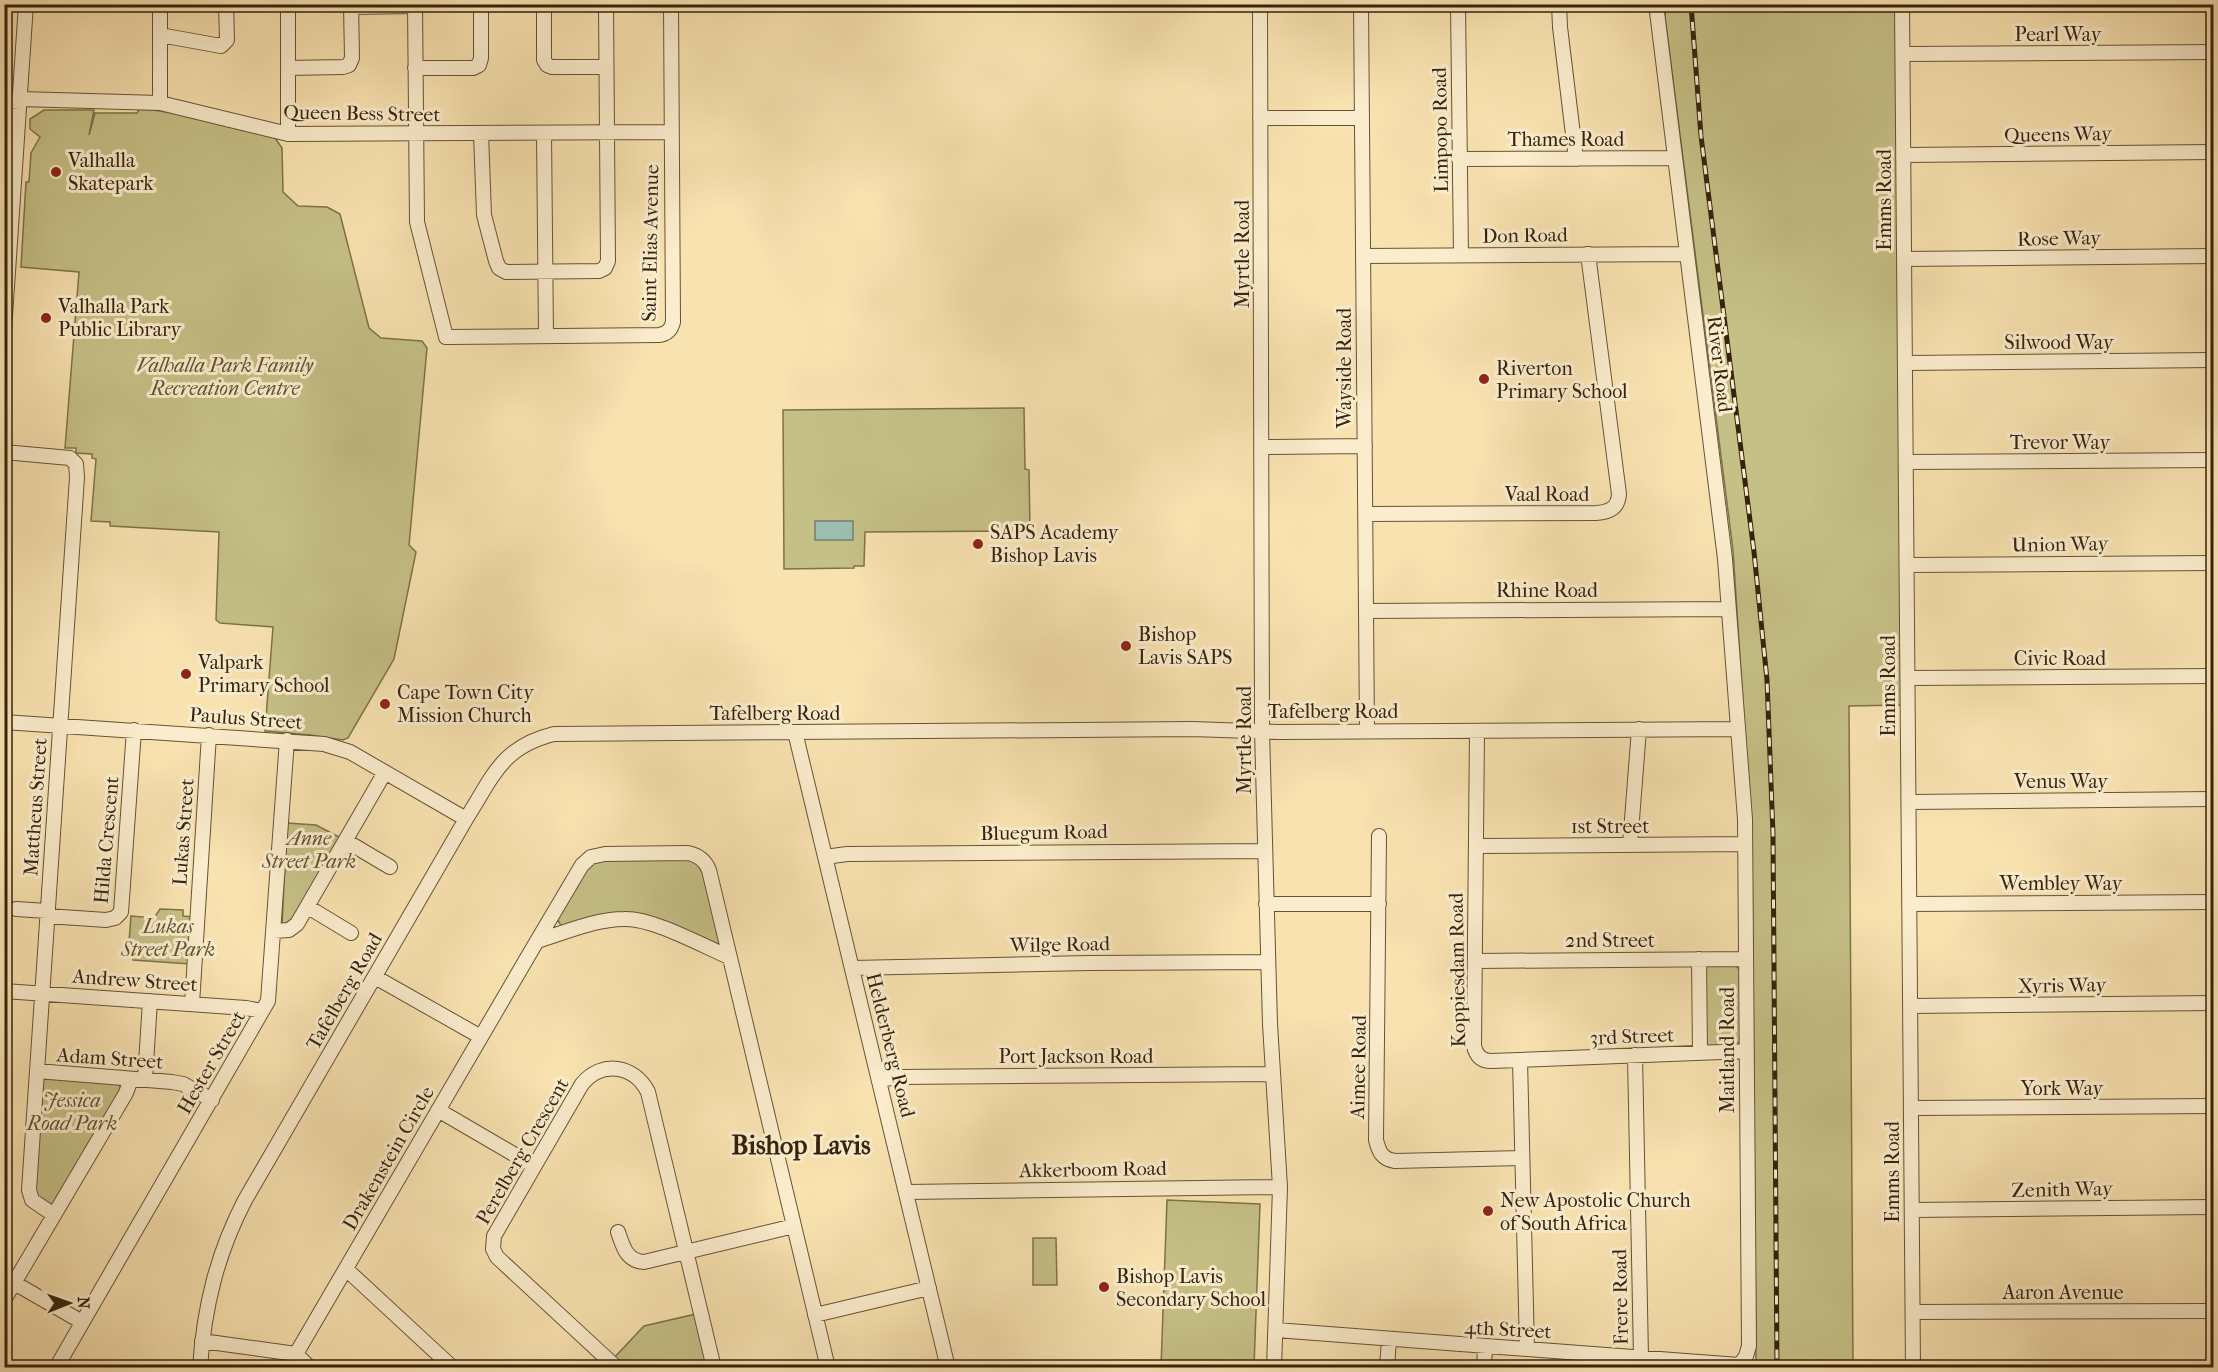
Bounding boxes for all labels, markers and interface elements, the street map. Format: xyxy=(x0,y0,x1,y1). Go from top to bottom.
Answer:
street label: Pearl Way xyxy=(2015,23,2103,46)
street label: Limpopo Road xyxy=(1428,66,1453,193)
street label: Queen Bess Street xyxy=(283,101,441,126)
street label: Queens Way xyxy=(2004,122,2113,147)
street label: Thames Road xyxy=(1507,128,1626,151)
street label: Emms Road xyxy=(1873,148,1896,251)
place label: Valhalla Skatepark xyxy=(67,149,154,195)
street label: Saint Elias Avenue xyxy=(638,164,663,322)
marker: Valhalla Skatepark xyxy=(49,165,63,179)
street label: Myrtle Road xyxy=(1231,199,1254,308)
street label: Don Road xyxy=(1482,223,1569,248)
street label: Rose Way xyxy=(2017,226,2102,251)
place label: Valhalla Park Public Library xyxy=(57,295,182,341)
street label: Wayside Road xyxy=(1333,307,1356,429)
marker: Valhalla Park Public Library xyxy=(39,311,53,325)
street label: River Road xyxy=(1702,315,1737,415)
street label: Silwood Way xyxy=(2004,331,2115,354)
park label: Valhalla Park Family Recreation Centre xyxy=(137,354,314,400)
place label: Riverton Primary School xyxy=(1496,357,1628,403)
marker: Riverton Primary School xyxy=(1477,372,1491,386)
street label: Trevor Way xyxy=(2010,431,2112,454)
street label: Vaal Road xyxy=(1504,483,1590,506)
place label: SAPS Academy Bishop Lavis xyxy=(990,521,1120,567)
street label: Union Way xyxy=(2011,532,2110,557)
marker: SAPS Academy Bishop Lavis xyxy=(971,537,985,551)
street label: Rhine Road xyxy=(1496,579,1599,602)
place label: Bishop Lavis SAPS xyxy=(1138,623,1232,669)
street label: Emms Road xyxy=(1877,634,1900,737)
marker: Bishop Lavis SAPS xyxy=(1119,639,1133,653)
street label: Civic Road xyxy=(2014,647,2107,670)
place label: Valpark Primary School xyxy=(197,651,330,697)
marker: Valpark Primary School xyxy=(179,667,193,681)
place label: Cape Town City Mission Church xyxy=(397,681,535,727)
street label: Myrtle Road xyxy=(1233,685,1256,794)
marker: Cape Town City Mission Church xyxy=(378,697,392,711)
street label: Tafelberg Road xyxy=(1268,700,1400,723)
street label: Tafelberg Road xyxy=(710,702,842,725)
street label: Paulus Street xyxy=(189,703,303,734)
street label: Mattheus Street xyxy=(19,737,52,877)
street label: Venus Way xyxy=(2013,770,2109,793)
street label: Hilda Crescent xyxy=(89,775,124,905)
street label: Lukas Street xyxy=(168,778,199,886)
street label: 1st Street xyxy=(1571,815,1649,838)
street label: Bluegum Road xyxy=(980,820,1109,845)
park label: Anne Street Park xyxy=(261,827,356,873)
street label: Wembley Way xyxy=(1999,872,2124,895)
street label: Koppiesdam Road xyxy=(1445,891,1470,1047)
park label: Lukas Street Park xyxy=(120,915,215,961)
street label: Tafelberg Road xyxy=(302,928,388,1054)
street label: 2nd Street xyxy=(1565,929,1655,952)
street label: Wilge Road xyxy=(1009,932,1111,957)
street label: Andrew Street xyxy=(71,965,198,996)
street label: Helderberg Road xyxy=(861,970,920,1121)
street label: Xyris Way xyxy=(2018,973,2108,998)
street label: Maitland Road xyxy=(1716,986,1739,1113)
street label: Hester Street xyxy=(173,1007,250,1118)
street label: Aimee Road xyxy=(1346,1014,1371,1120)
street label: 3rd Street xyxy=(1589,1024,1675,1049)
street label: Adam Street xyxy=(55,1043,164,1074)
street label: Port Jackson Road xyxy=(999,1045,1155,1068)
street label: Perelberg Crescent xyxy=(471,1074,574,1229)
street label: York Way xyxy=(2020,1077,2105,1100)
street label: Drakenstein Circle xyxy=(338,1082,439,1234)
park label: Jessica Road Park xyxy=(25,1089,117,1135)
street label: Emms Road xyxy=(1881,1120,1904,1223)
district label: Bishop Lavis xyxy=(731,1130,871,1161)
street label: Akkerboom Road xyxy=(1018,1157,1168,1182)
street label: Zenith Way xyxy=(2011,1177,2114,1202)
place label: New Apostolic Church of South Africa xyxy=(1500,1189,1692,1235)
marker: New Apostolic Church of South Africa xyxy=(1481,1204,1495,1218)
street label: Frere Road xyxy=(1608,1248,1633,1345)
place label: Bishop Lavis Secondary School xyxy=(1116,1265,1266,1311)
north arrow xyxy=(39,1273,99,1333)
marker: Bishop Lavis Secondary School xyxy=(1097,1280,1111,1294)
street label: Aaron Avenue xyxy=(2001,1281,2124,1304)
text: N xyxy=(74,1297,93,1310)
street label: 4th Street xyxy=(1464,1316,1552,1343)

